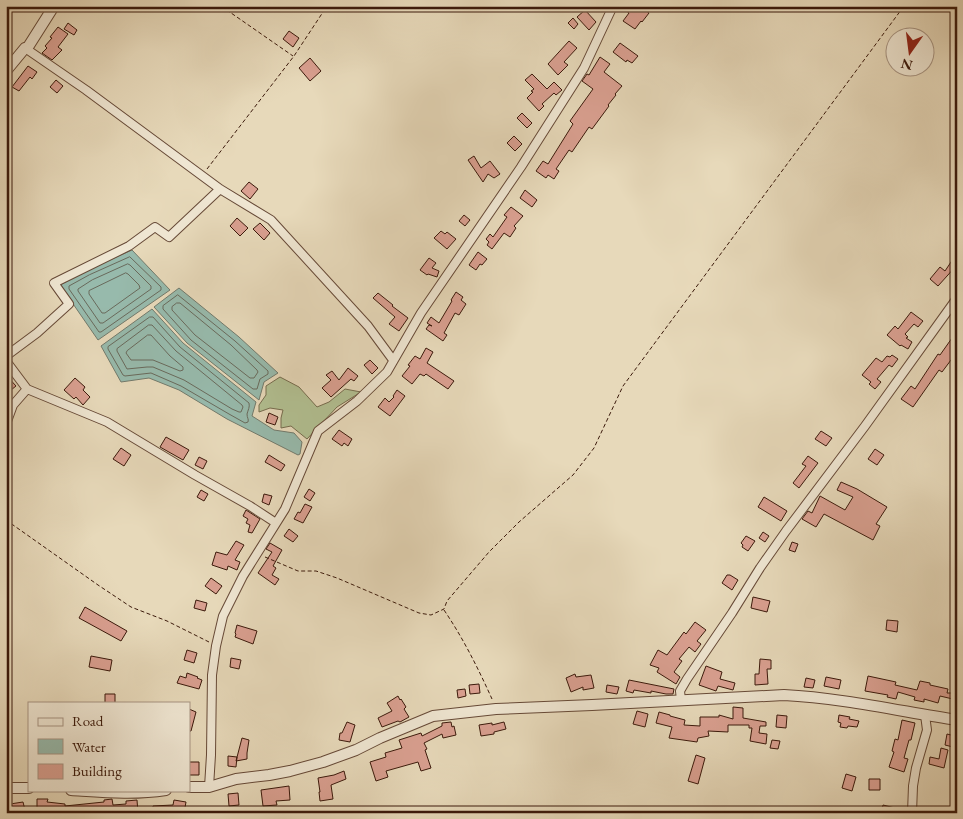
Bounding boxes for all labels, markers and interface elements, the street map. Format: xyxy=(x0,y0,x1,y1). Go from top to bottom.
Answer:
north arrow xyxy=(886,28,936,78)
text: N xyxy=(899,54,915,75)
legend xyxy=(28,702,190,792)
text: Road xyxy=(72,711,104,730)
text: Water xyxy=(72,737,106,756)
text: Building xyxy=(72,761,122,780)

